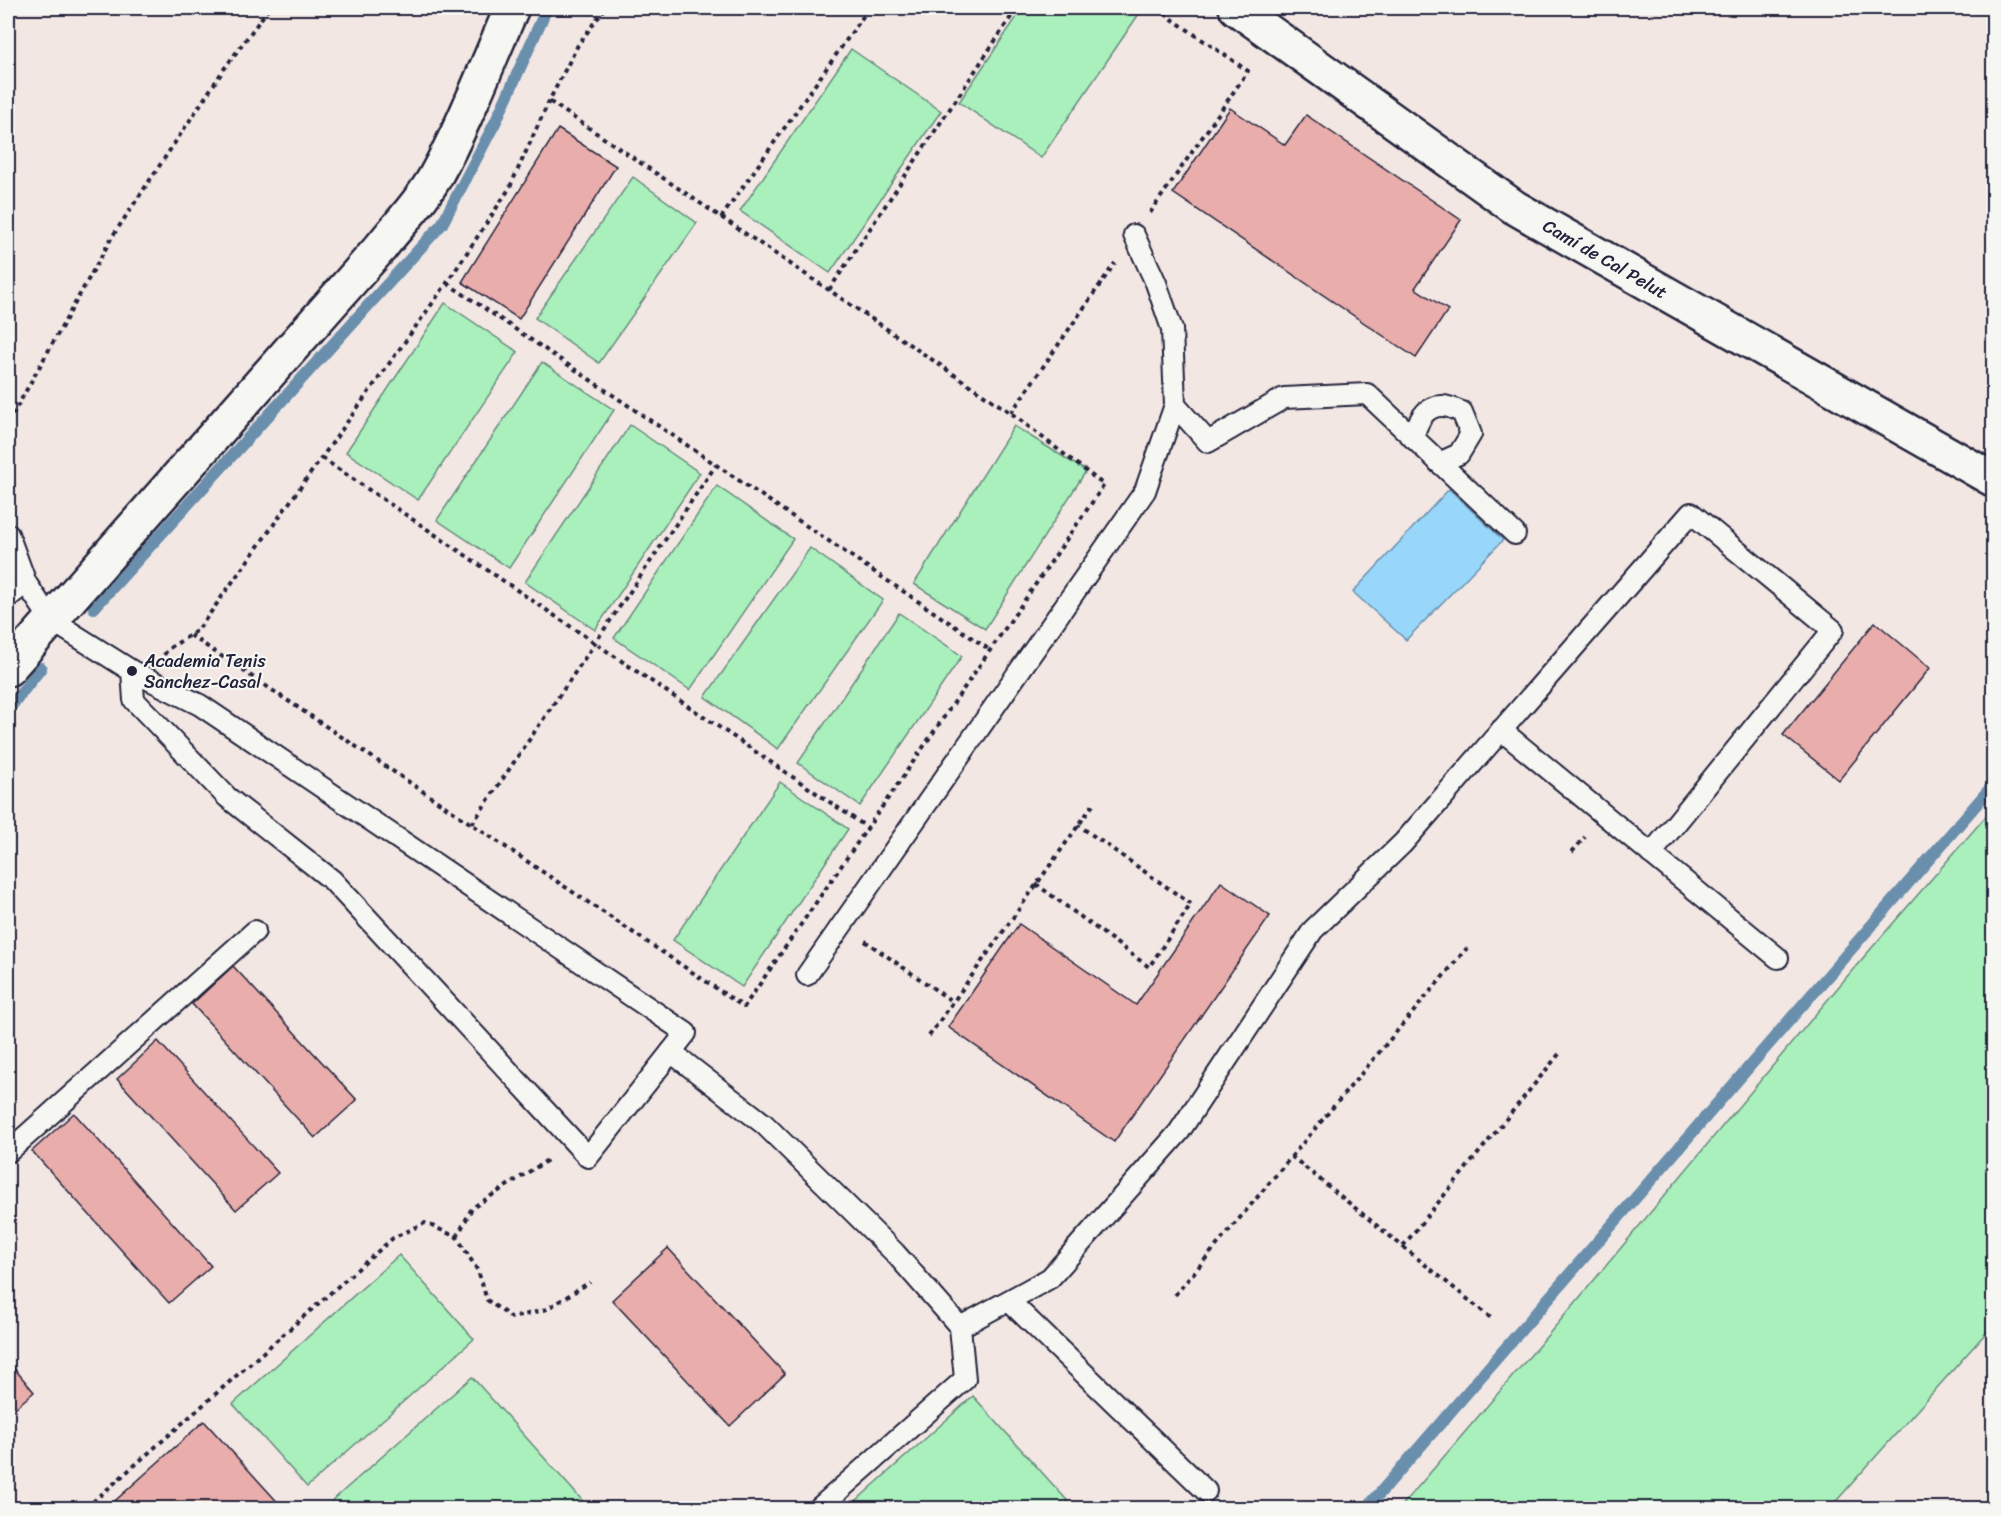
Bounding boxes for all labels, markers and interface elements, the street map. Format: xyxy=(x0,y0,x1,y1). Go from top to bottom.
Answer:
street label: Camí de Cal Pelut xyxy=(1537,210,1674,308)
place label: Academia Tenis Sanchez-Casal xyxy=(143,645,266,698)
marker: Academia Tenis Sanchez-Casal xyxy=(125,664,139,678)

